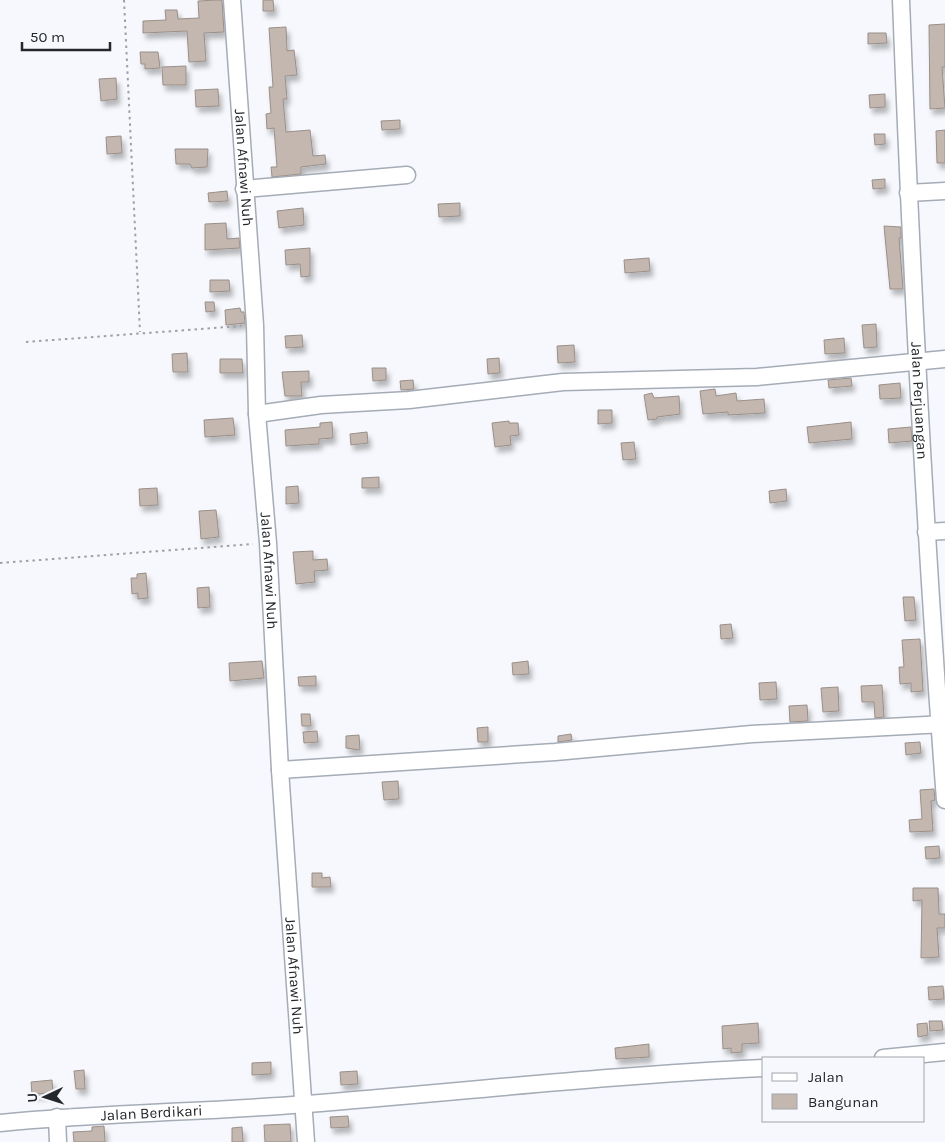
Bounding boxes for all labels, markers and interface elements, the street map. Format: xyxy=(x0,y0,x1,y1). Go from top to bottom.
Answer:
scale bar xyxy=(22,20,110,52)
text: 50 m xyxy=(30,28,65,46)
street label: Jalan Afnawi Nuh xyxy=(231,108,257,227)
street label: Jalan Perjuangan xyxy=(907,341,932,460)
street label: Jalan Afnawi Nuh xyxy=(256,511,282,630)
street label: Jalan Afnawi Nuh xyxy=(281,917,307,1035)
legend xyxy=(762,1057,925,1122)
text: Jalan xyxy=(808,1068,844,1086)
north arrow xyxy=(20,1072,70,1122)
text: U xyxy=(24,1092,41,1103)
text: Bangunan xyxy=(808,1093,879,1111)
street label: Jalan Berdikari xyxy=(100,1101,203,1124)

